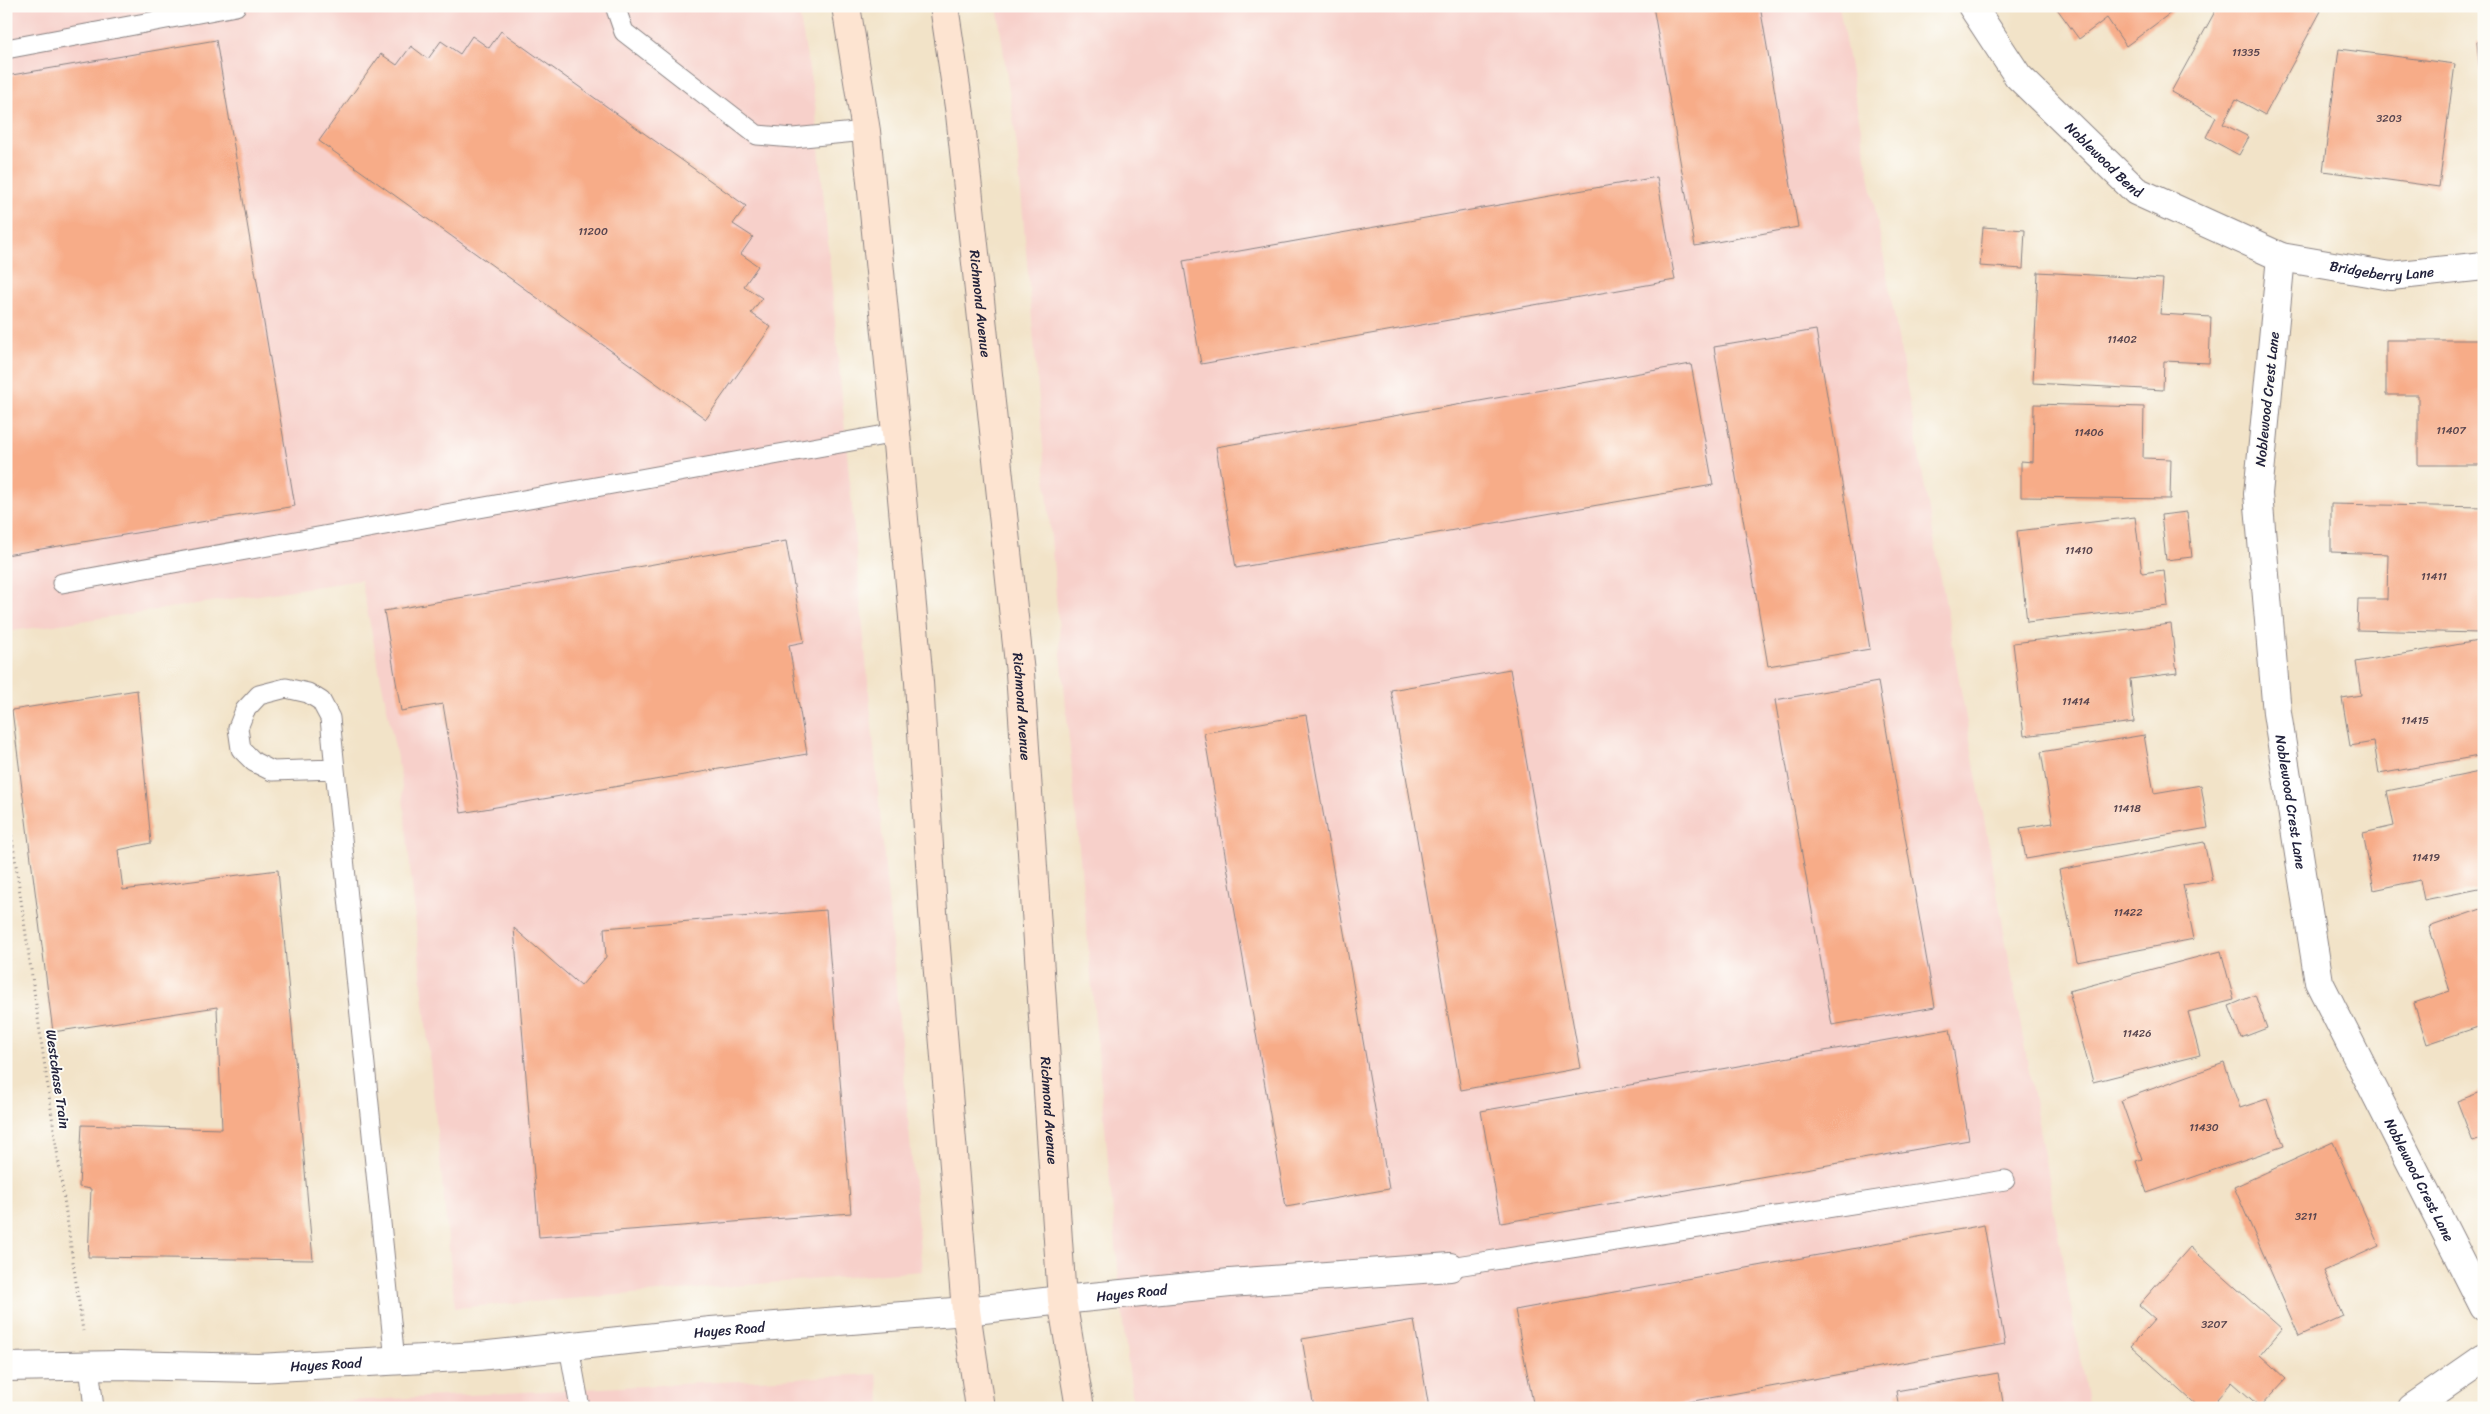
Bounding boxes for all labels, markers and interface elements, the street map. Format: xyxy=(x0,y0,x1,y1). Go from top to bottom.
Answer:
house number: 11335 xyxy=(2232,43,2260,62)
house number: 3203 xyxy=(2376,109,2402,128)
street label: Noblewood Bend xyxy=(2059,116,2148,206)
house number: 11200 xyxy=(578,222,608,241)
street label: Richmond Avenue xyxy=(962,249,998,359)
street label: Bridgeberry Lane xyxy=(2328,254,2435,289)
house number: 11402 xyxy=(2107,330,2137,349)
street label: Noblewood Crest Lane xyxy=(2248,330,2287,468)
house number: 11407 xyxy=(2436,421,2466,440)
house number: 11406 xyxy=(2074,423,2104,442)
house number: 11410 xyxy=(2065,541,2093,560)
house number: 11411 xyxy=(2421,567,2447,586)
street label: Richmond Avenue xyxy=(1005,651,1038,761)
house number: 11414 xyxy=(2062,692,2090,711)
house number: 11415 xyxy=(2401,711,2429,730)
street label: Noblewood Crest Lane xyxy=(2268,733,2313,871)
house number: 11418 xyxy=(2113,799,2141,818)
house number: 11419 xyxy=(2412,848,2440,867)
house number: 11422 xyxy=(2113,903,2143,922)
house number: 11426 xyxy=(2123,1024,2151,1043)
street label: Westchase Train xyxy=(38,1028,77,1131)
street label: Richmond Avenue xyxy=(1033,1056,1065,1165)
street label: Noblewood Crest Lane xyxy=(2377,1114,2461,1246)
house number: 11430 xyxy=(2189,1118,2219,1137)
house number: 3211 xyxy=(2295,1207,2317,1226)
street label: Hayes Road xyxy=(1095,1277,1170,1309)
street label: Hayes Road xyxy=(692,1315,767,1346)
house number: 3207 xyxy=(2201,1315,2228,1334)
street label: Hayes Road xyxy=(290,1350,364,1379)

